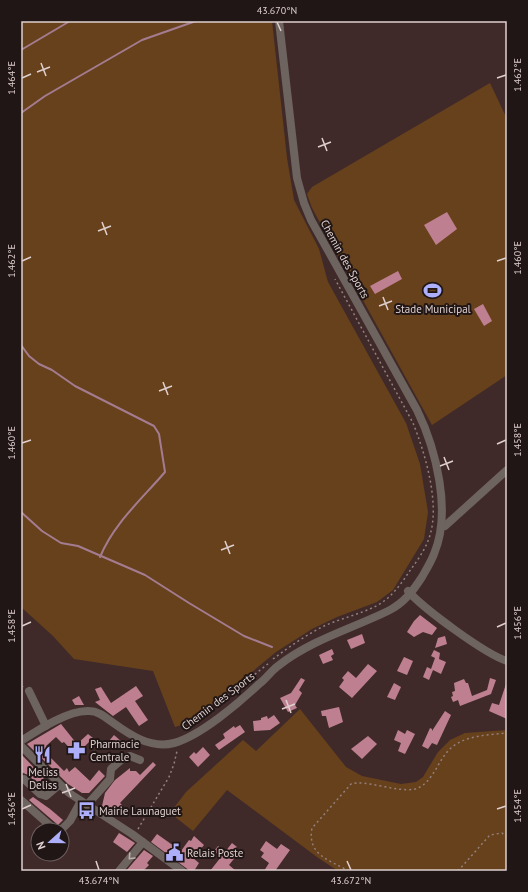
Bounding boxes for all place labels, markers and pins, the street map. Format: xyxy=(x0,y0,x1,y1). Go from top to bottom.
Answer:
sports icon: Stade Municipal xyxy=(423,281,443,301)
place label: Stade Municipal xyxy=(395,302,472,316)
place label: Pharmacie Centrale xyxy=(90,737,140,764)
pharmacy icon: Pharmacie Centrale xyxy=(67,740,87,760)
restaurant icon: Meliss Deliss xyxy=(33,744,53,764)
place label: Meliss Deliss xyxy=(28,765,58,792)
bus stop icon: Mairie Launaguet xyxy=(76,801,96,821)
place label: Mairie Launaguet xyxy=(99,804,181,818)
public building icon: Relais Poste xyxy=(164,843,184,863)
place label: Relais Poste xyxy=(187,846,244,860)

